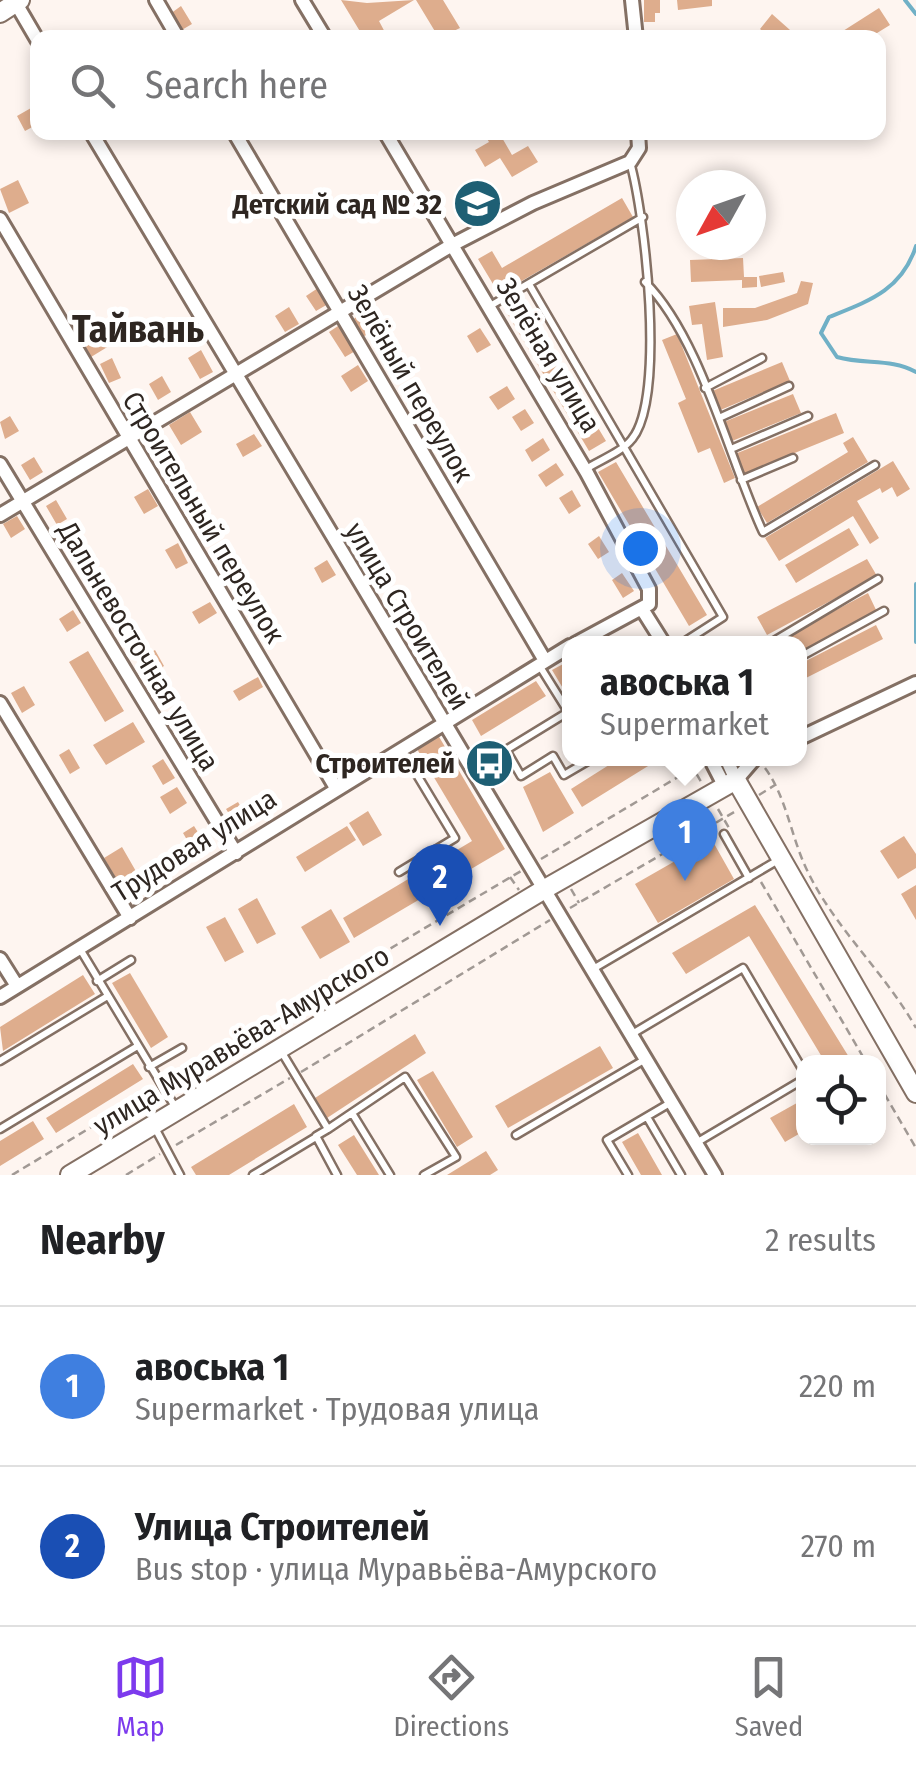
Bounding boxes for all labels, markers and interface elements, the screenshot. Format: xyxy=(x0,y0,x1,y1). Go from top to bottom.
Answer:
search box xyxy=(30,30,886,140)
icon: search xyxy=(65,58,120,113)
text: Search here xyxy=(145,62,328,108)
north arrow xyxy=(676,170,766,260)
school or university icon: Детский сад № 32 xyxy=(451,178,503,230)
place label: Детский сад № 32 xyxy=(231,188,442,221)
street label: Зелёная улица xyxy=(490,272,608,438)
street label: Зелёный переулок xyxy=(341,279,480,488)
district label: Тайвань xyxy=(72,306,204,352)
street label: Строительный переулок xyxy=(115,386,292,649)
street label: Дальневосточная улица xyxy=(51,515,226,777)
street label: улица Строителей xyxy=(339,516,477,716)
your location xyxy=(615,523,666,574)
popup xyxy=(562,636,807,766)
text: авоська 1 xyxy=(600,659,754,705)
text: Supermarket xyxy=(600,705,769,743)
bus stop icon: Строителей xyxy=(464,737,516,789)
place label: Строителей xyxy=(316,747,455,780)
street label: Трудовая улица xyxy=(106,782,282,909)
pin: 1 xyxy=(652,798,718,881)
pin: 2 xyxy=(408,844,472,926)
street label: улица Муравьёва-Амурского xyxy=(87,939,395,1142)
map controls xyxy=(796,1055,886,1145)
button: locate xyxy=(796,1055,886,1145)
text: Nearby xyxy=(40,1215,165,1265)
text: 2 results xyxy=(765,1221,876,1259)
text: авоська 1 xyxy=(135,1344,289,1390)
text: 1 xyxy=(66,1367,79,1405)
text: 220 m xyxy=(799,1367,876,1405)
text: Supermarket · Трудовая улица xyxy=(135,1390,539,1428)
text: Улица Строителей xyxy=(135,1504,430,1550)
text: 2 xyxy=(65,1527,80,1565)
text: 270 m xyxy=(801,1527,876,1565)
text: Bus stop · улица Муравьёва-Амурского xyxy=(135,1550,657,1588)
tab: Map xyxy=(113,1650,168,1743)
tab: Directions xyxy=(393,1650,509,1743)
tab: Saved xyxy=(735,1650,803,1743)

